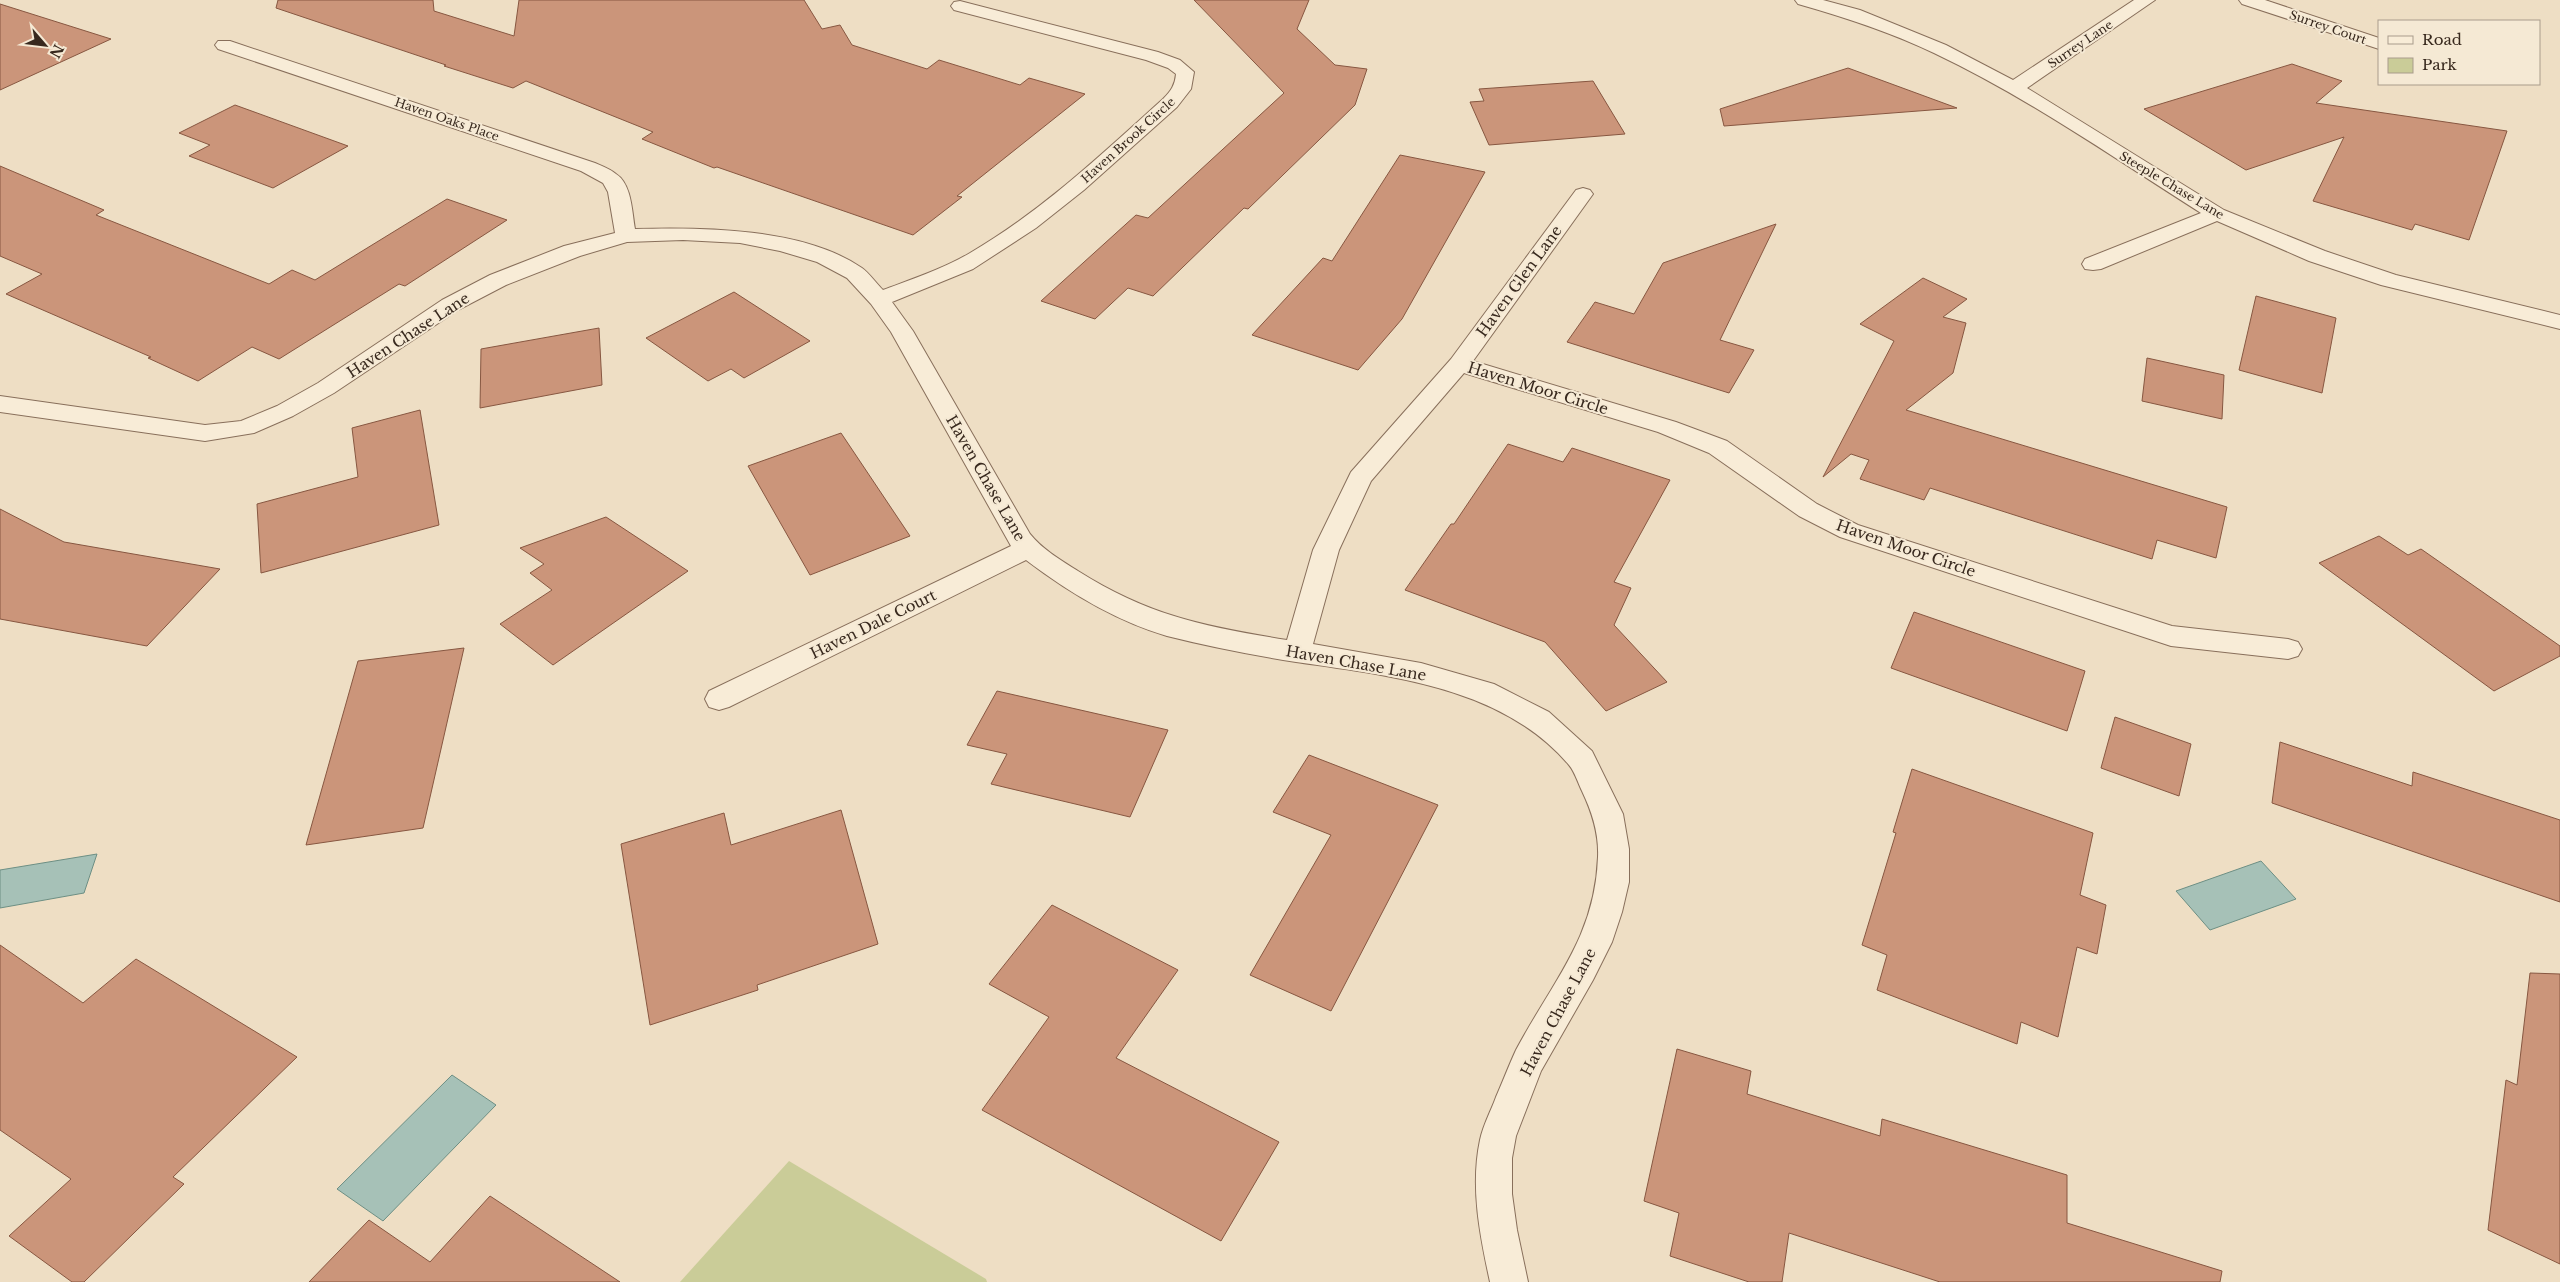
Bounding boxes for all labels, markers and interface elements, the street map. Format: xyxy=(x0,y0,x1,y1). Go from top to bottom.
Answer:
street label: Surrey Court xyxy=(2288,7,2369,47)
street label: Surrey Lane xyxy=(2045,17,2115,71)
north arrow xyxy=(20,20,70,70)
legend xyxy=(2378,20,2540,85)
text: Road xyxy=(2422,30,2462,49)
text: N xyxy=(45,41,68,61)
text: Park xyxy=(2422,55,2458,74)
street label: Haven Oaks Place xyxy=(393,94,501,144)
street label: Haven Brook Circle xyxy=(1078,94,1178,186)
street label: Steeple Chase Lane xyxy=(2117,148,2227,222)
street label: Haven Glen Lane xyxy=(1472,222,1566,340)
street label: Haven Chase Lane xyxy=(343,288,473,382)
street label: Haven Moor Circle xyxy=(1465,358,1611,418)
street label: Haven Chase Lane xyxy=(942,412,1030,544)
street label: Haven Moor Circle xyxy=(1834,515,1978,581)
street label: Haven Dale Court xyxy=(807,585,939,663)
street label: Haven Chase Lane xyxy=(1284,641,1428,685)
street label: Haven Chase Lane xyxy=(1516,945,1600,1079)

